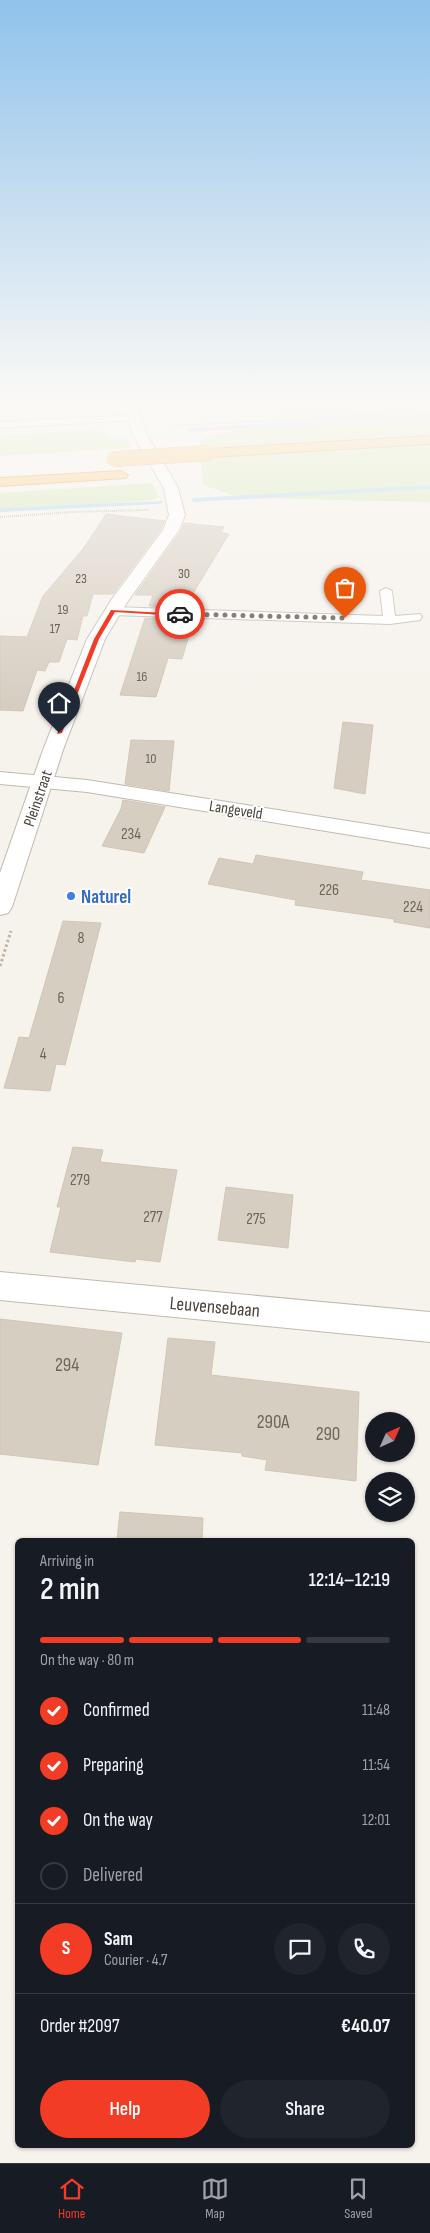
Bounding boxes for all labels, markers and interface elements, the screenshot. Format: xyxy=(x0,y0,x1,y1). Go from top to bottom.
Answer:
house number: 30 xyxy=(178,565,190,582)
pin xyxy=(324,567,366,618)
house number: 23 xyxy=(75,570,87,587)
icon: bag xyxy=(331,574,359,602)
courier xyxy=(155,589,205,639)
icon: car xyxy=(166,600,194,628)
house number: 19 xyxy=(57,601,69,618)
house number: 17 xyxy=(50,620,61,637)
house number: 16 xyxy=(136,668,148,685)
pin xyxy=(38,682,80,733)
icon: home xyxy=(45,689,73,717)
house number: 10 xyxy=(145,750,157,767)
street label: Pleinstraat xyxy=(20,768,57,829)
street label: Langeveld xyxy=(208,797,264,824)
house number: 234 xyxy=(121,825,141,844)
house number: 226 xyxy=(319,881,339,900)
place label: Naturel xyxy=(81,886,131,909)
marker: Naturel xyxy=(65,890,77,902)
house number: 224 xyxy=(403,898,423,917)
house number: 8 xyxy=(77,929,85,948)
house number: 6 xyxy=(57,989,65,1008)
house number: 4 xyxy=(40,1045,47,1064)
house number: 279 xyxy=(70,1171,90,1190)
house number: 277 xyxy=(143,1208,163,1227)
house number: 275 xyxy=(246,1210,266,1229)
street label: Leuvensebaan xyxy=(169,1292,261,1323)
house number: 294 xyxy=(55,1354,79,1377)
house number: 290A xyxy=(257,1411,290,1434)
north arrow xyxy=(365,1412,415,1462)
map controls xyxy=(365,1412,415,1522)
house number: 290 xyxy=(316,1423,340,1446)
button: layers xyxy=(365,1472,415,1522)
text: Arriving in xyxy=(40,1552,94,1571)
text: 12:14–12:19 xyxy=(309,1569,390,1592)
text: 2 min xyxy=(40,1570,100,1609)
text: On the way · 80 m xyxy=(40,1651,134,1670)
icon: check xyxy=(40,1697,68,1725)
text: Confirmed xyxy=(83,1699,150,1722)
text: 11:48 xyxy=(362,1701,390,1720)
icon: check xyxy=(40,1752,68,1780)
text: Preparing xyxy=(83,1754,144,1777)
text: 11:54 xyxy=(363,1756,390,1775)
icon: check xyxy=(40,1807,68,1835)
text: On the way xyxy=(83,1809,153,1832)
text: 12:01 xyxy=(362,1811,390,1830)
text: Delivered xyxy=(83,1864,143,1887)
button: chat xyxy=(274,1923,326,1975)
button: phone xyxy=(338,1923,390,1975)
text: Sam xyxy=(104,1928,133,1951)
text: S xyxy=(62,1937,70,1960)
text: Courier · 4.7 xyxy=(104,1951,167,1970)
text: Order #2097 xyxy=(40,2015,120,2038)
text: €40.07 xyxy=(341,2015,390,2038)
button: Help xyxy=(40,2080,210,2138)
button: Share xyxy=(220,2080,390,2138)
tab: Home xyxy=(58,2175,86,2222)
tab: Map xyxy=(201,2175,229,2222)
tab: Saved xyxy=(344,2175,372,2222)

